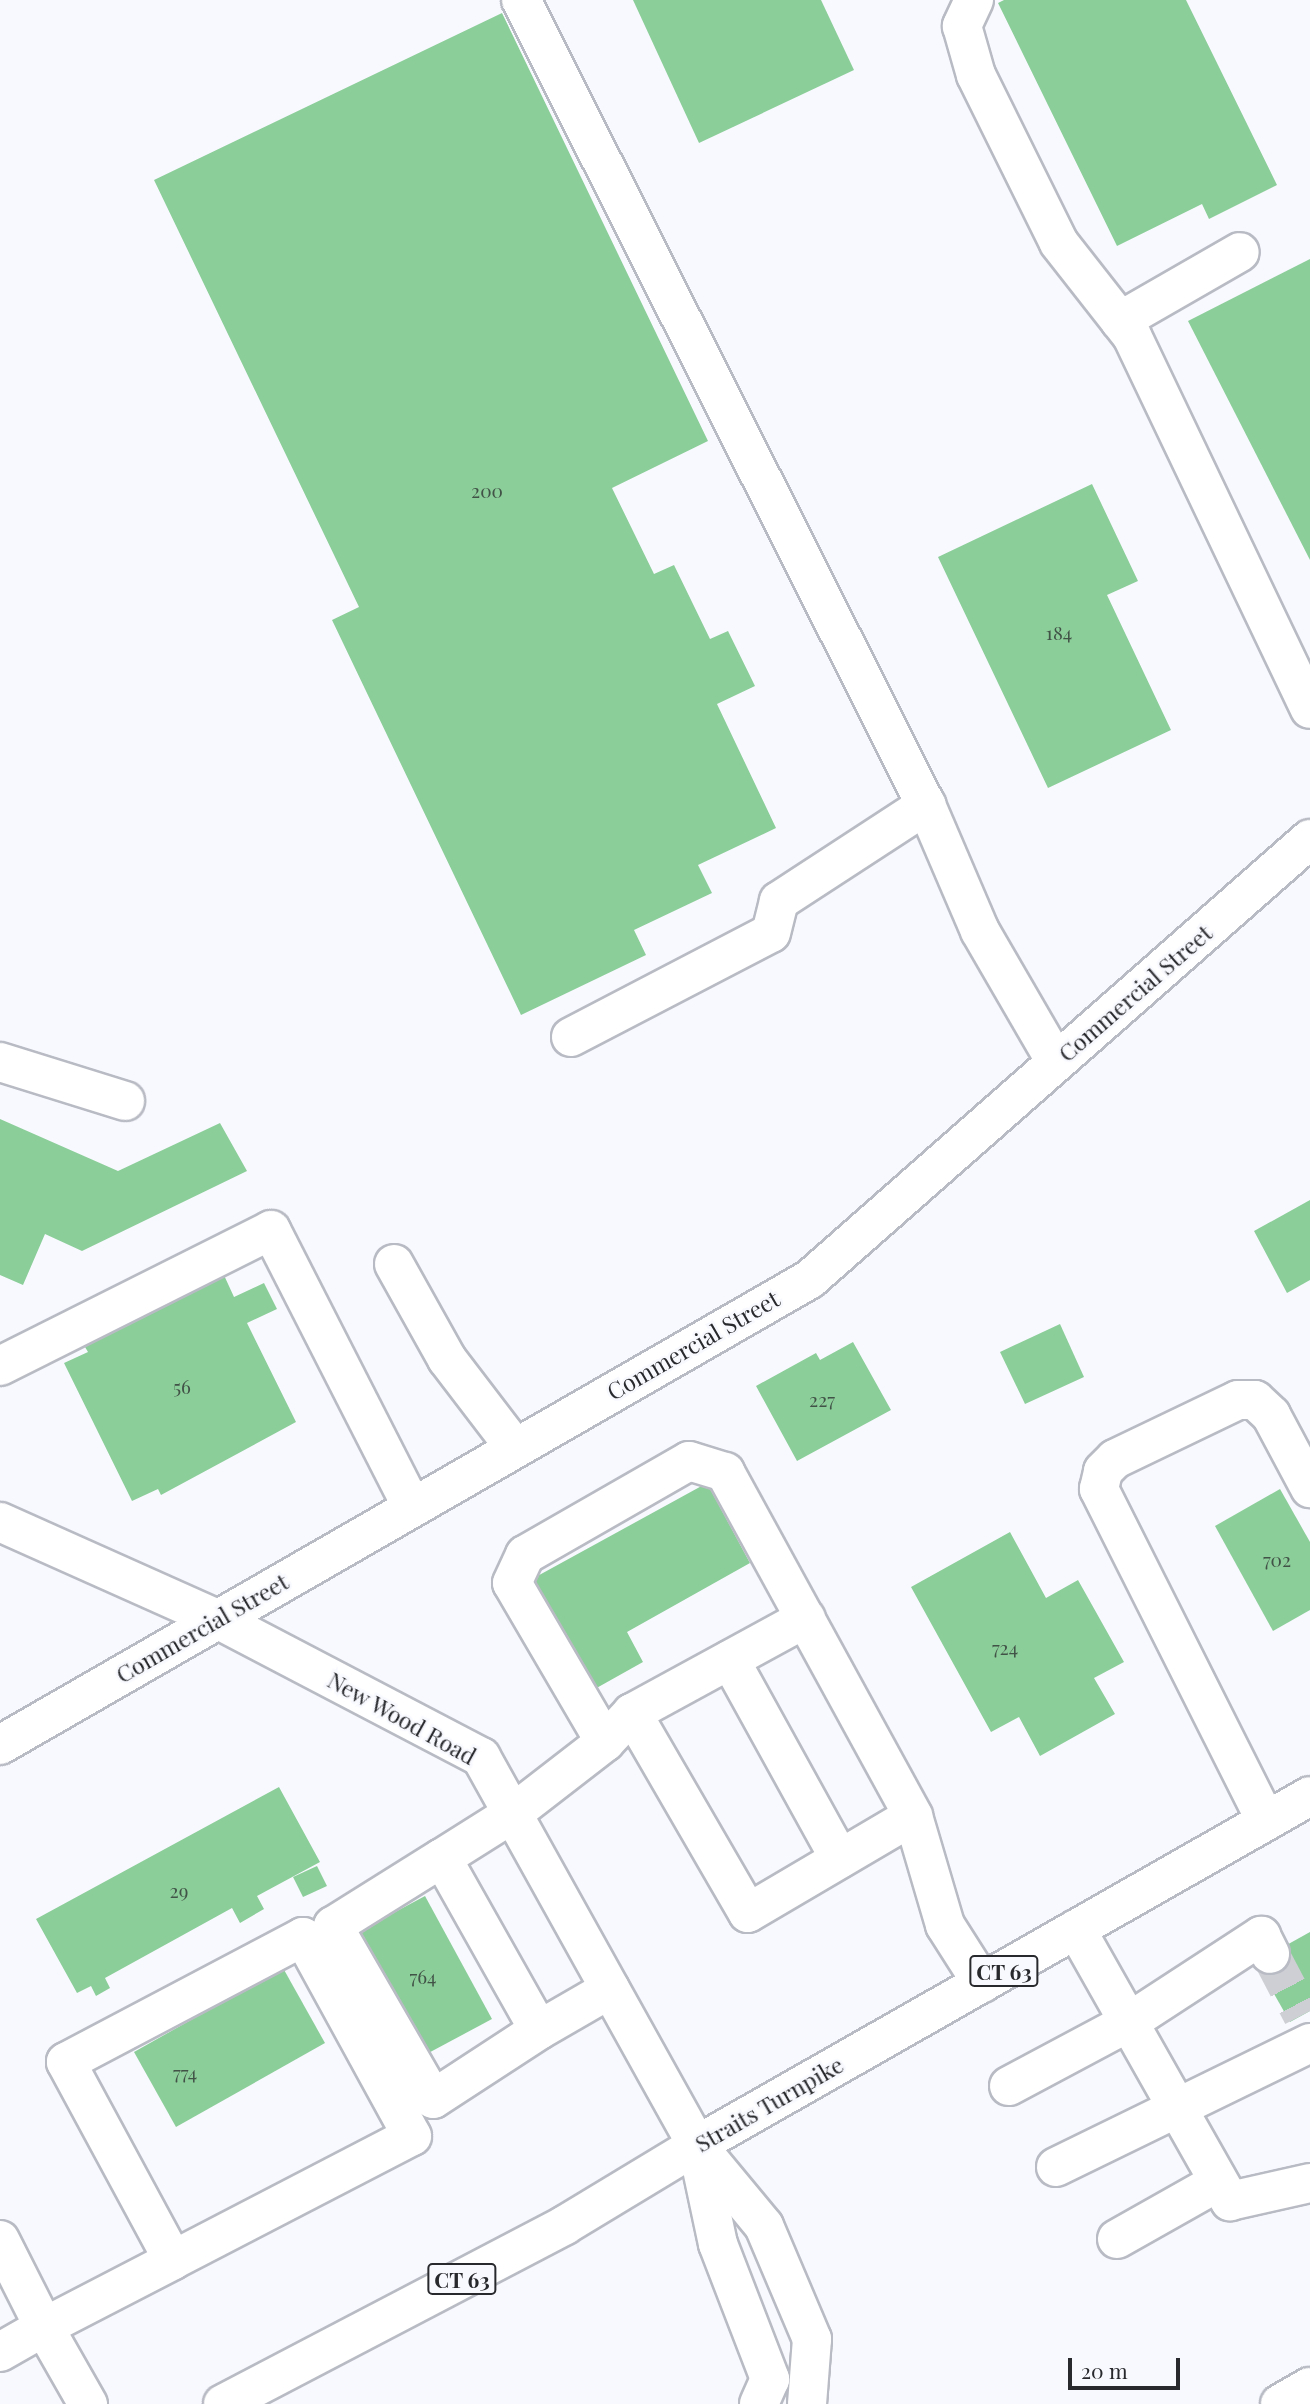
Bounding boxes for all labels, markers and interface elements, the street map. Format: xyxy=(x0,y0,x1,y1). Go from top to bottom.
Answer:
house number: 200 xyxy=(471,480,503,502)
house number: 184 xyxy=(1046,622,1072,644)
street label: Commercial Street xyxy=(1053,919,1217,1067)
street label: Commercial Street xyxy=(602,1285,784,1405)
house number: 56 xyxy=(173,1376,191,1398)
house number: 227 xyxy=(809,1389,835,1411)
house number: 702 xyxy=(1263,1549,1291,1571)
street label: Commercial Street xyxy=(111,1568,293,1688)
house number: 724 xyxy=(992,1637,1018,1659)
street label: New Wood Road xyxy=(322,1666,482,1770)
house number: 29 xyxy=(170,1880,188,1902)
road number: CT 63 xyxy=(969,1954,1039,1988)
house number: 764 xyxy=(410,1966,436,1988)
street label: Straits Turnpike xyxy=(690,2050,848,2158)
house number: 774 xyxy=(173,2062,197,2084)
road number: CT 63 xyxy=(427,2262,497,2296)
scale bar xyxy=(1072,2344,1184,2388)
text: 20 m xyxy=(1081,2356,1128,2384)

